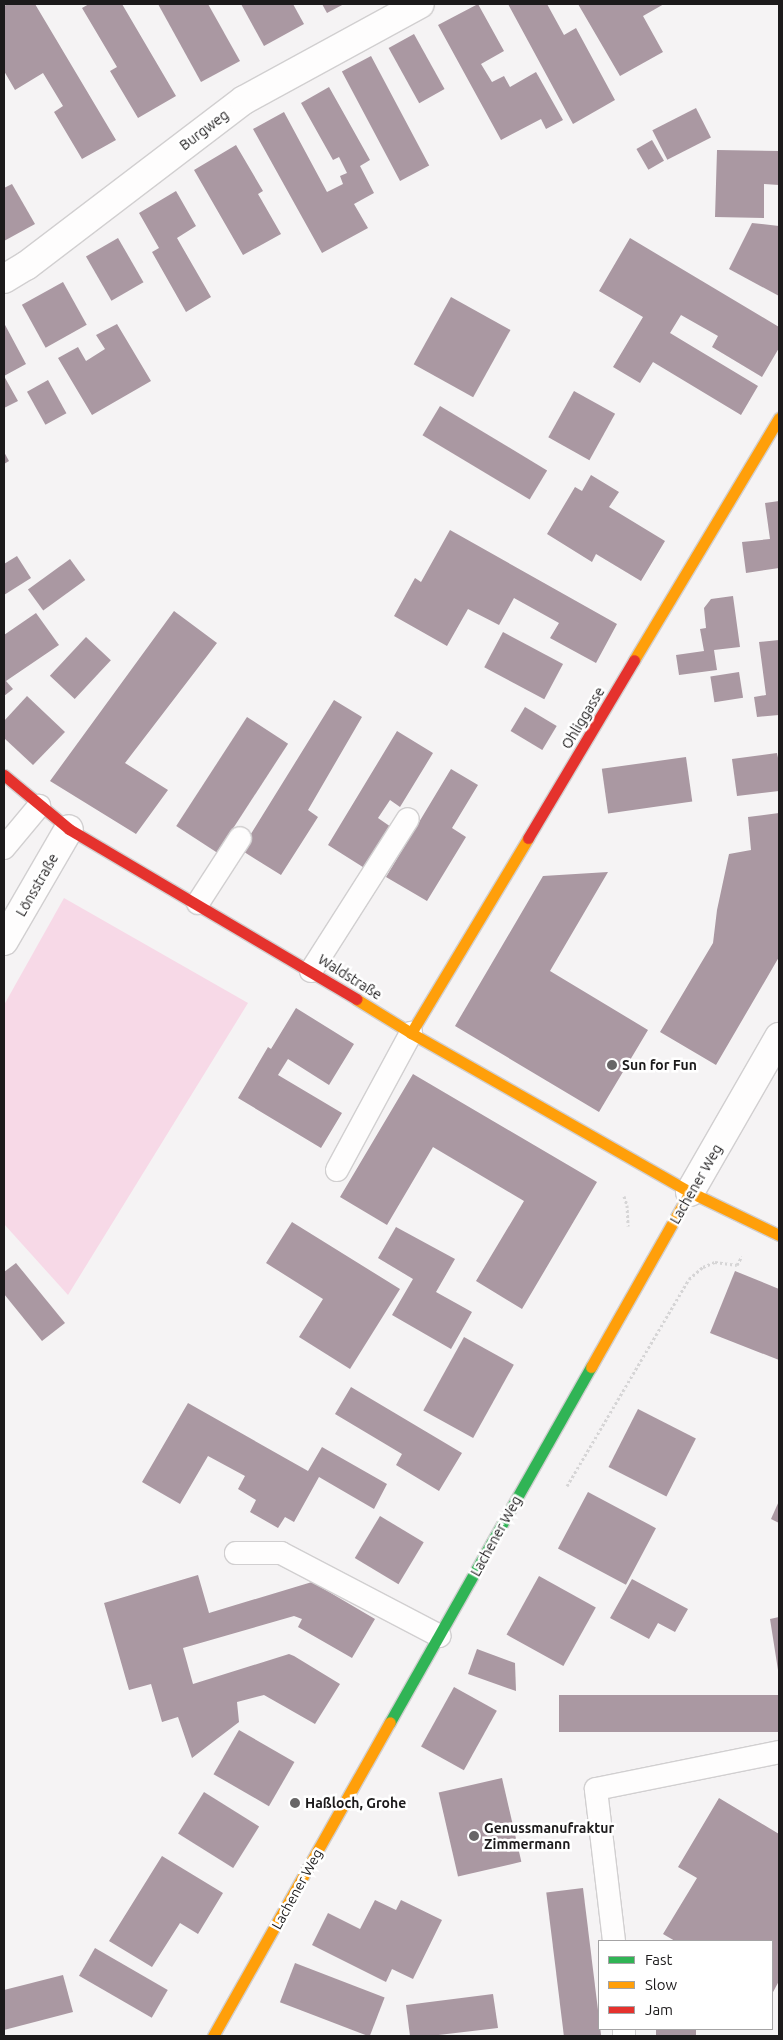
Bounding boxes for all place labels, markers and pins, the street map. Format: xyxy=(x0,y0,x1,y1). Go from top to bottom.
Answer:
place label: Sun for Fun xyxy=(622,1057,697,1073)
marker: Sun for Fun xyxy=(606,1059,618,1071)
place label: Haßloch, Grohe xyxy=(305,1795,406,1811)
marker: Haßloch, Grohe xyxy=(289,1797,301,1809)
place label: Genussmanufraktur Zimmermann xyxy=(484,1820,614,1852)
marker: Genussmanufraktur Zimmermann xyxy=(468,1830,480,1842)

